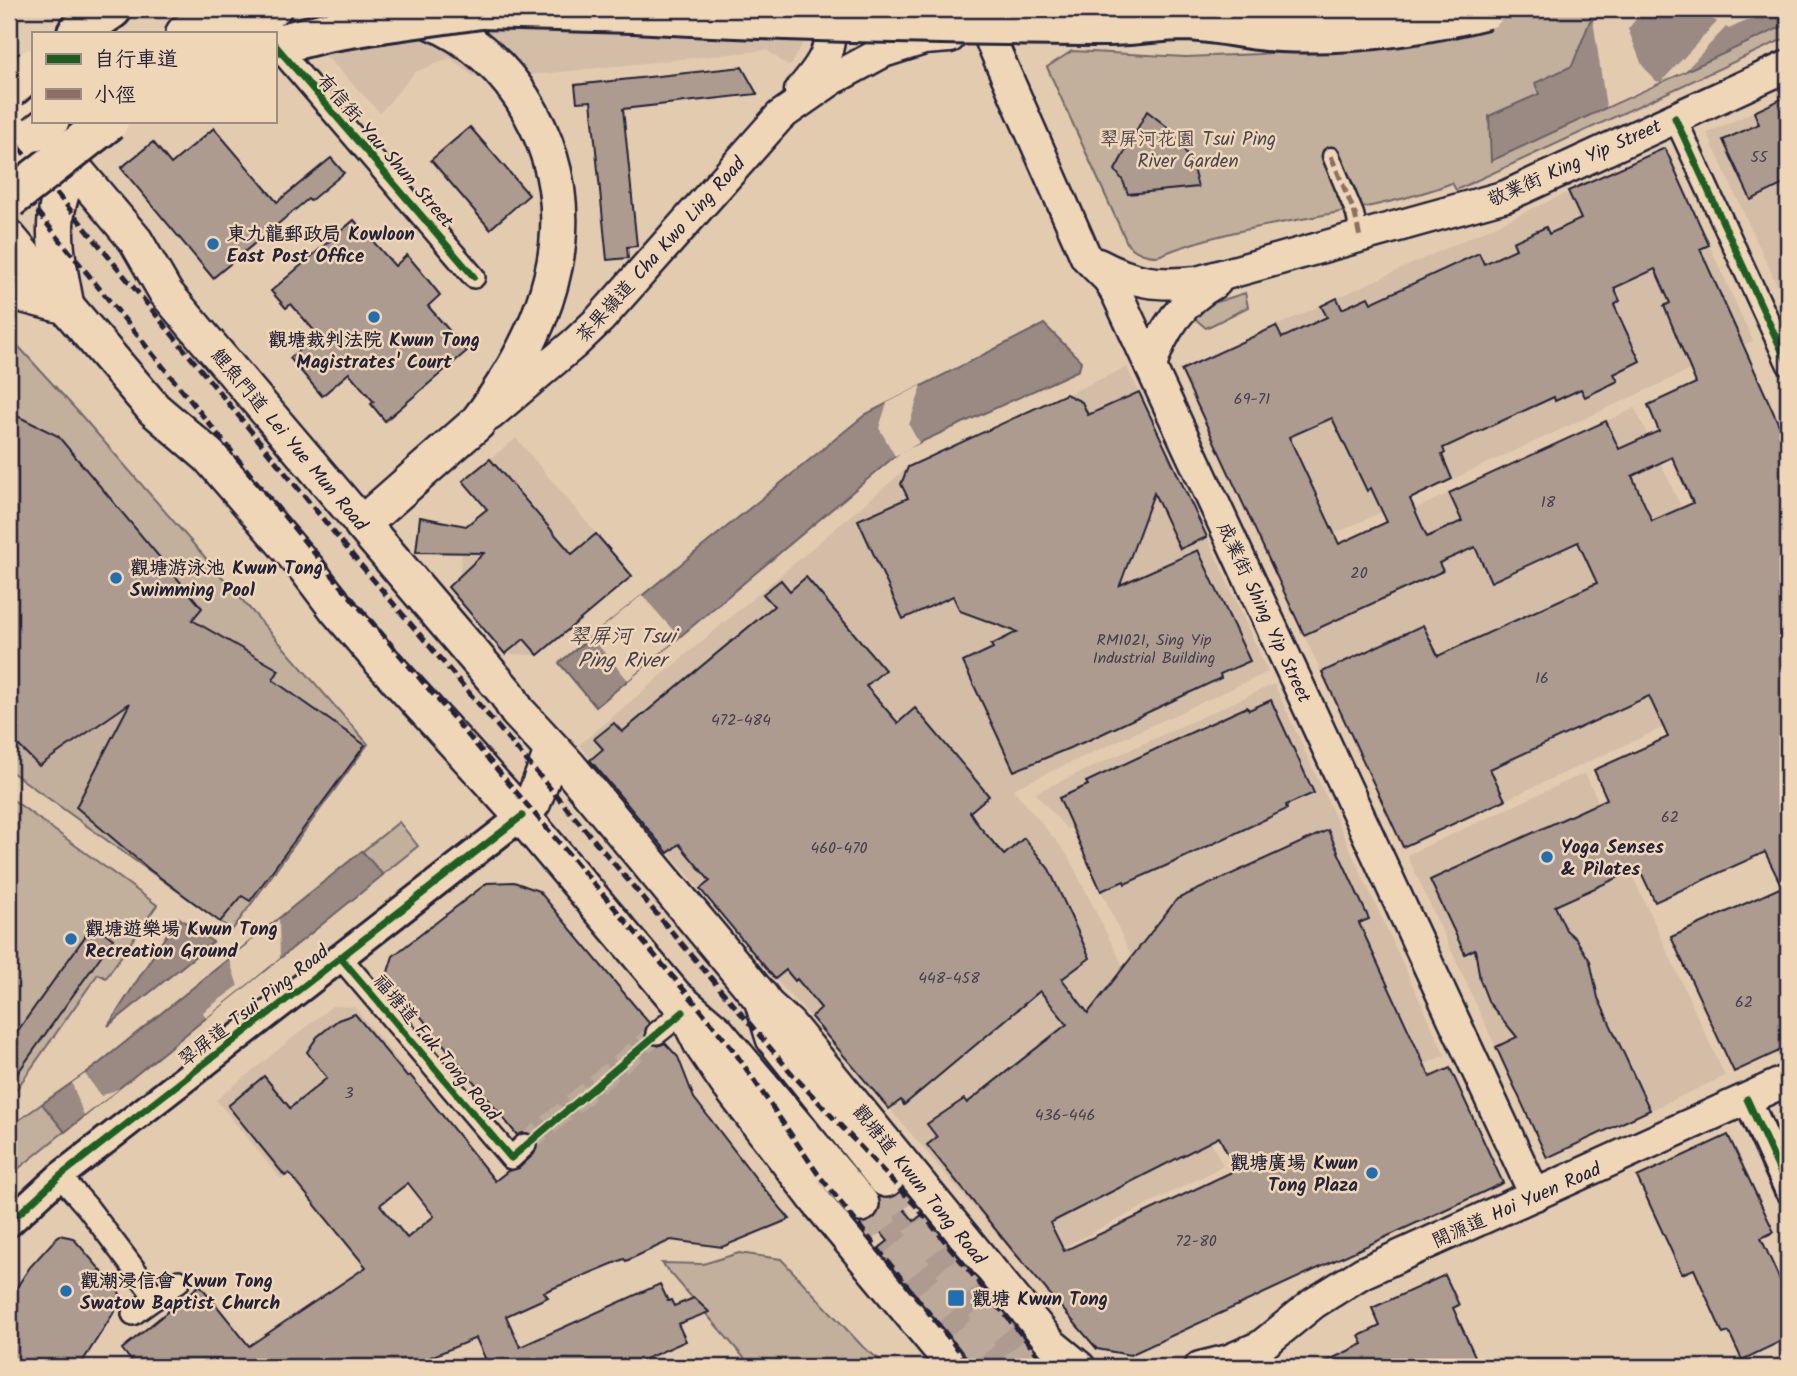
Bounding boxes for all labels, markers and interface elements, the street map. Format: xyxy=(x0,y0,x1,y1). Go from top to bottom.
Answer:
legend xyxy=(32,32,276,122)
text: 自行車道 xyxy=(94,44,178,77)
street label: 有信街 Yau Shun Street xyxy=(309,67,461,236)
text: 小徑 xyxy=(94,80,136,113)
street label: 敬業街 King Yip Street xyxy=(1483,112,1667,216)
park label: 翠屏河花園 Tsui Ping River Garden xyxy=(1100,125,1276,177)
house number: 55 xyxy=(1750,145,1769,170)
street label: 茶果嶺道 Cha Kwo Ling Road xyxy=(569,150,754,350)
place label: 東九龍郵政局 Kowloon East Post Office xyxy=(227,220,415,272)
marker: 東九龍郵政局 Kowloon East Post Office xyxy=(205,236,221,252)
marker: 觀塘裁判法院 Kwun Tong Magistrates' Court xyxy=(366,309,382,325)
place label: 觀塘裁判法院 Kwun Tong Magistrates' Court xyxy=(268,326,480,378)
street label: 鯉魚門道 Lei Yue Mun Road xyxy=(203,342,374,539)
house number: 69-71 xyxy=(1234,387,1270,412)
house number: 18 xyxy=(1541,490,1556,515)
street label: 成業街 Shing Yip Street xyxy=(1208,517,1319,709)
place label: 觀塘游泳池 Kwun Tong Swimming Pool xyxy=(130,554,323,606)
house number: 20 xyxy=(1350,561,1368,586)
marker: 觀塘游泳池 Kwun Tong Swimming Pool xyxy=(108,570,124,586)
water label: 翠屏河 Tsui Ping River xyxy=(569,621,679,678)
house number: RM1021, Sing Yip Industrial Building xyxy=(1093,628,1215,671)
house number: 16 xyxy=(1535,666,1549,691)
house number: 472-484 xyxy=(711,708,771,733)
house number: 62 xyxy=(1661,805,1679,830)
place label: Yoga Senses & Pilates xyxy=(1561,833,1664,885)
house number: 460-470 xyxy=(810,836,868,861)
marker: Yoga Senses & Pilates xyxy=(1539,849,1555,865)
place label: 觀塘遊樂場 Kwun Tong Recreation Ground xyxy=(85,915,278,967)
marker: 觀塘遊樂場 Kwun Tong Recreation Ground xyxy=(63,931,79,947)
street label: 翠屏道 Tsui Ping Road xyxy=(173,938,336,1075)
house number: 448-458 xyxy=(918,966,980,991)
street label: 福塘道 Fuk Tong Road xyxy=(365,968,506,1129)
house number: 62 xyxy=(1735,990,1753,1015)
house number: 3 xyxy=(344,1081,354,1106)
street label: 觀塘道 Kwun Tong Road xyxy=(844,1098,993,1272)
house number: 436-446 xyxy=(1035,1103,1095,1128)
place label: 觀塘廣場 Kwun Tong Plaza xyxy=(1230,1149,1358,1201)
street label: 開源道 Hoi Yuen Road xyxy=(1427,1155,1607,1257)
marker: 觀塘廣場 Kwun Tong Plaza xyxy=(1364,1165,1380,1181)
house number: 72-80 xyxy=(1175,1229,1217,1254)
place label: 觀潮浸信會 Kwun Tong Swatow Baptist Church xyxy=(80,1267,281,1319)
marker: 觀潮浸信會 Kwun Tong Swatow Baptist Church xyxy=(58,1283,74,1299)
place label: 觀塘 Kwun Tong xyxy=(972,1285,1108,1315)
marker: 觀塘 Kwun Tong xyxy=(946,1288,966,1308)

